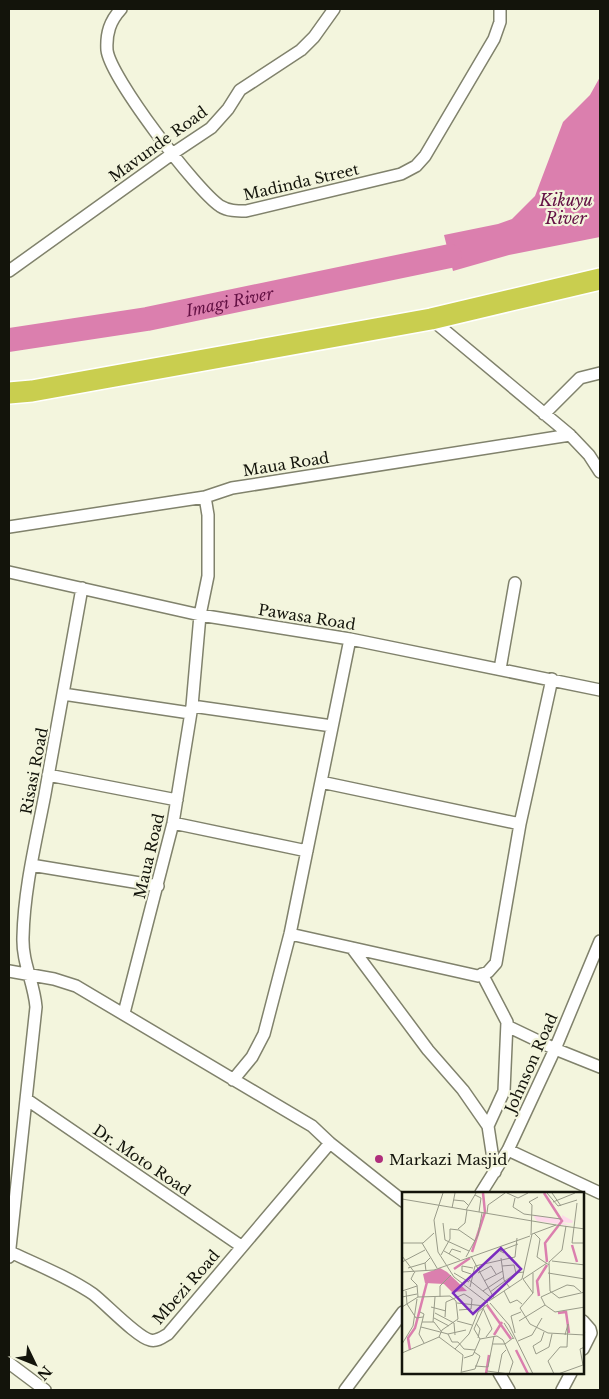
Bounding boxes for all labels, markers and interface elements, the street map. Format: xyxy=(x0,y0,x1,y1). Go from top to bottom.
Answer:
street label: Mavunde Road xyxy=(105,102,211,186)
street label: Madinda Street xyxy=(241,159,361,205)
water label: Kikuyu River xyxy=(538,190,593,228)
water label: Imagi River xyxy=(183,283,276,321)
street label: Maua Road xyxy=(242,448,330,480)
street label: Pawasa Road xyxy=(257,600,357,634)
street label: Risasi Road xyxy=(16,726,52,816)
street label: Maua Road xyxy=(130,811,168,901)
street label: Johnson Road xyxy=(500,1010,561,1118)
street label: Dr. Moto Road xyxy=(90,1120,194,1200)
place label: Markazi Masjid xyxy=(389,1150,507,1169)
marker: Markazi Masjid xyxy=(373,1153,385,1165)
inset map xyxy=(402,1192,584,1374)
street label: Mbezi Road xyxy=(149,1246,223,1328)
north arrow xyxy=(10,1339,60,1389)
text: N xyxy=(33,1362,56,1384)

